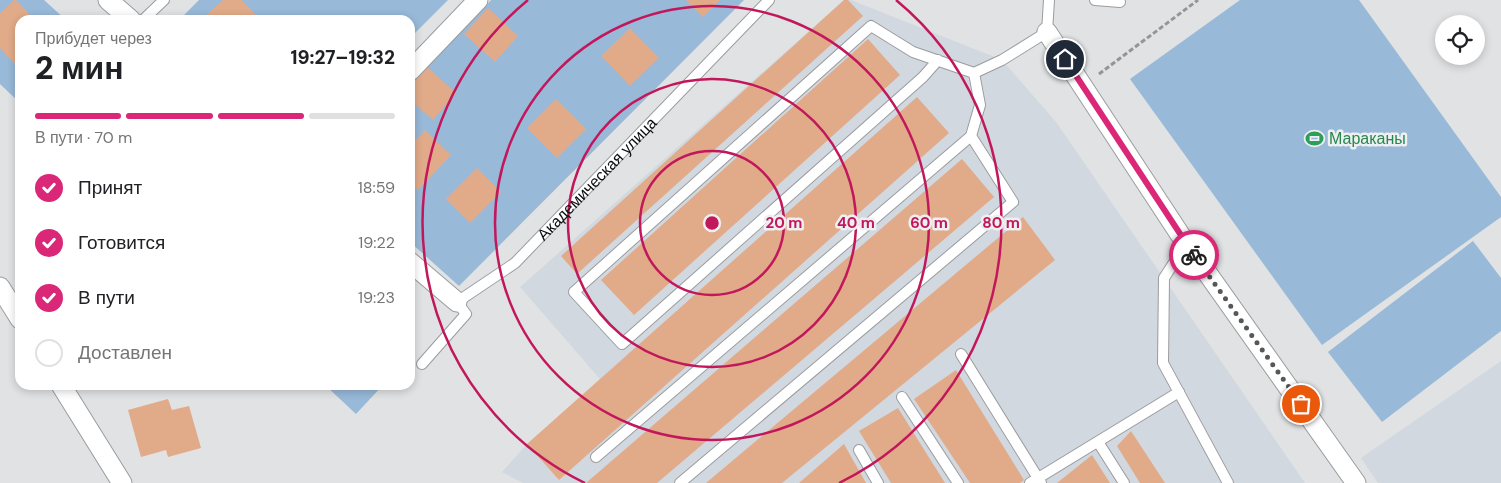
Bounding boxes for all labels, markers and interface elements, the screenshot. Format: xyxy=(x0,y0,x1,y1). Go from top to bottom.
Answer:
map controls xyxy=(1435,15,1485,65)
button: locate xyxy=(1435,15,1485,65)
text: Прибудет через xyxy=(35,28,152,49)
pin xyxy=(1044,38,1086,80)
text: 19:27–19:32 xyxy=(290,45,395,70)
icon: home xyxy=(1051,45,1079,73)
text: 2 мин xyxy=(35,47,124,89)
street label: Академическая улица xyxy=(532,112,661,245)
text: В пути · 70 m xyxy=(35,127,132,148)
sports icon: Мараканы xyxy=(1305,128,1325,148)
place label: Мараканы xyxy=(1329,128,1406,149)
icon: check xyxy=(35,174,63,202)
text: Принят xyxy=(78,175,142,200)
text: 18:59 xyxy=(358,177,395,198)
text: 20 m xyxy=(766,213,802,233)
text: 40 m xyxy=(837,213,875,233)
text: 60 m xyxy=(910,213,948,233)
text: 80 m xyxy=(982,213,1020,233)
centre of rings xyxy=(703,214,721,232)
icon: check xyxy=(35,229,63,257)
text: Готовится xyxy=(78,230,165,255)
courier xyxy=(1169,230,1219,280)
text: 19:22 xyxy=(358,232,395,253)
icon: bike xyxy=(1180,241,1208,269)
icon: check xyxy=(35,284,63,312)
text: В пути xyxy=(78,285,135,310)
text: 19:23 xyxy=(358,287,395,308)
text: Доставлен xyxy=(78,340,172,365)
pin xyxy=(1280,383,1322,425)
icon: bag xyxy=(1287,390,1315,418)

